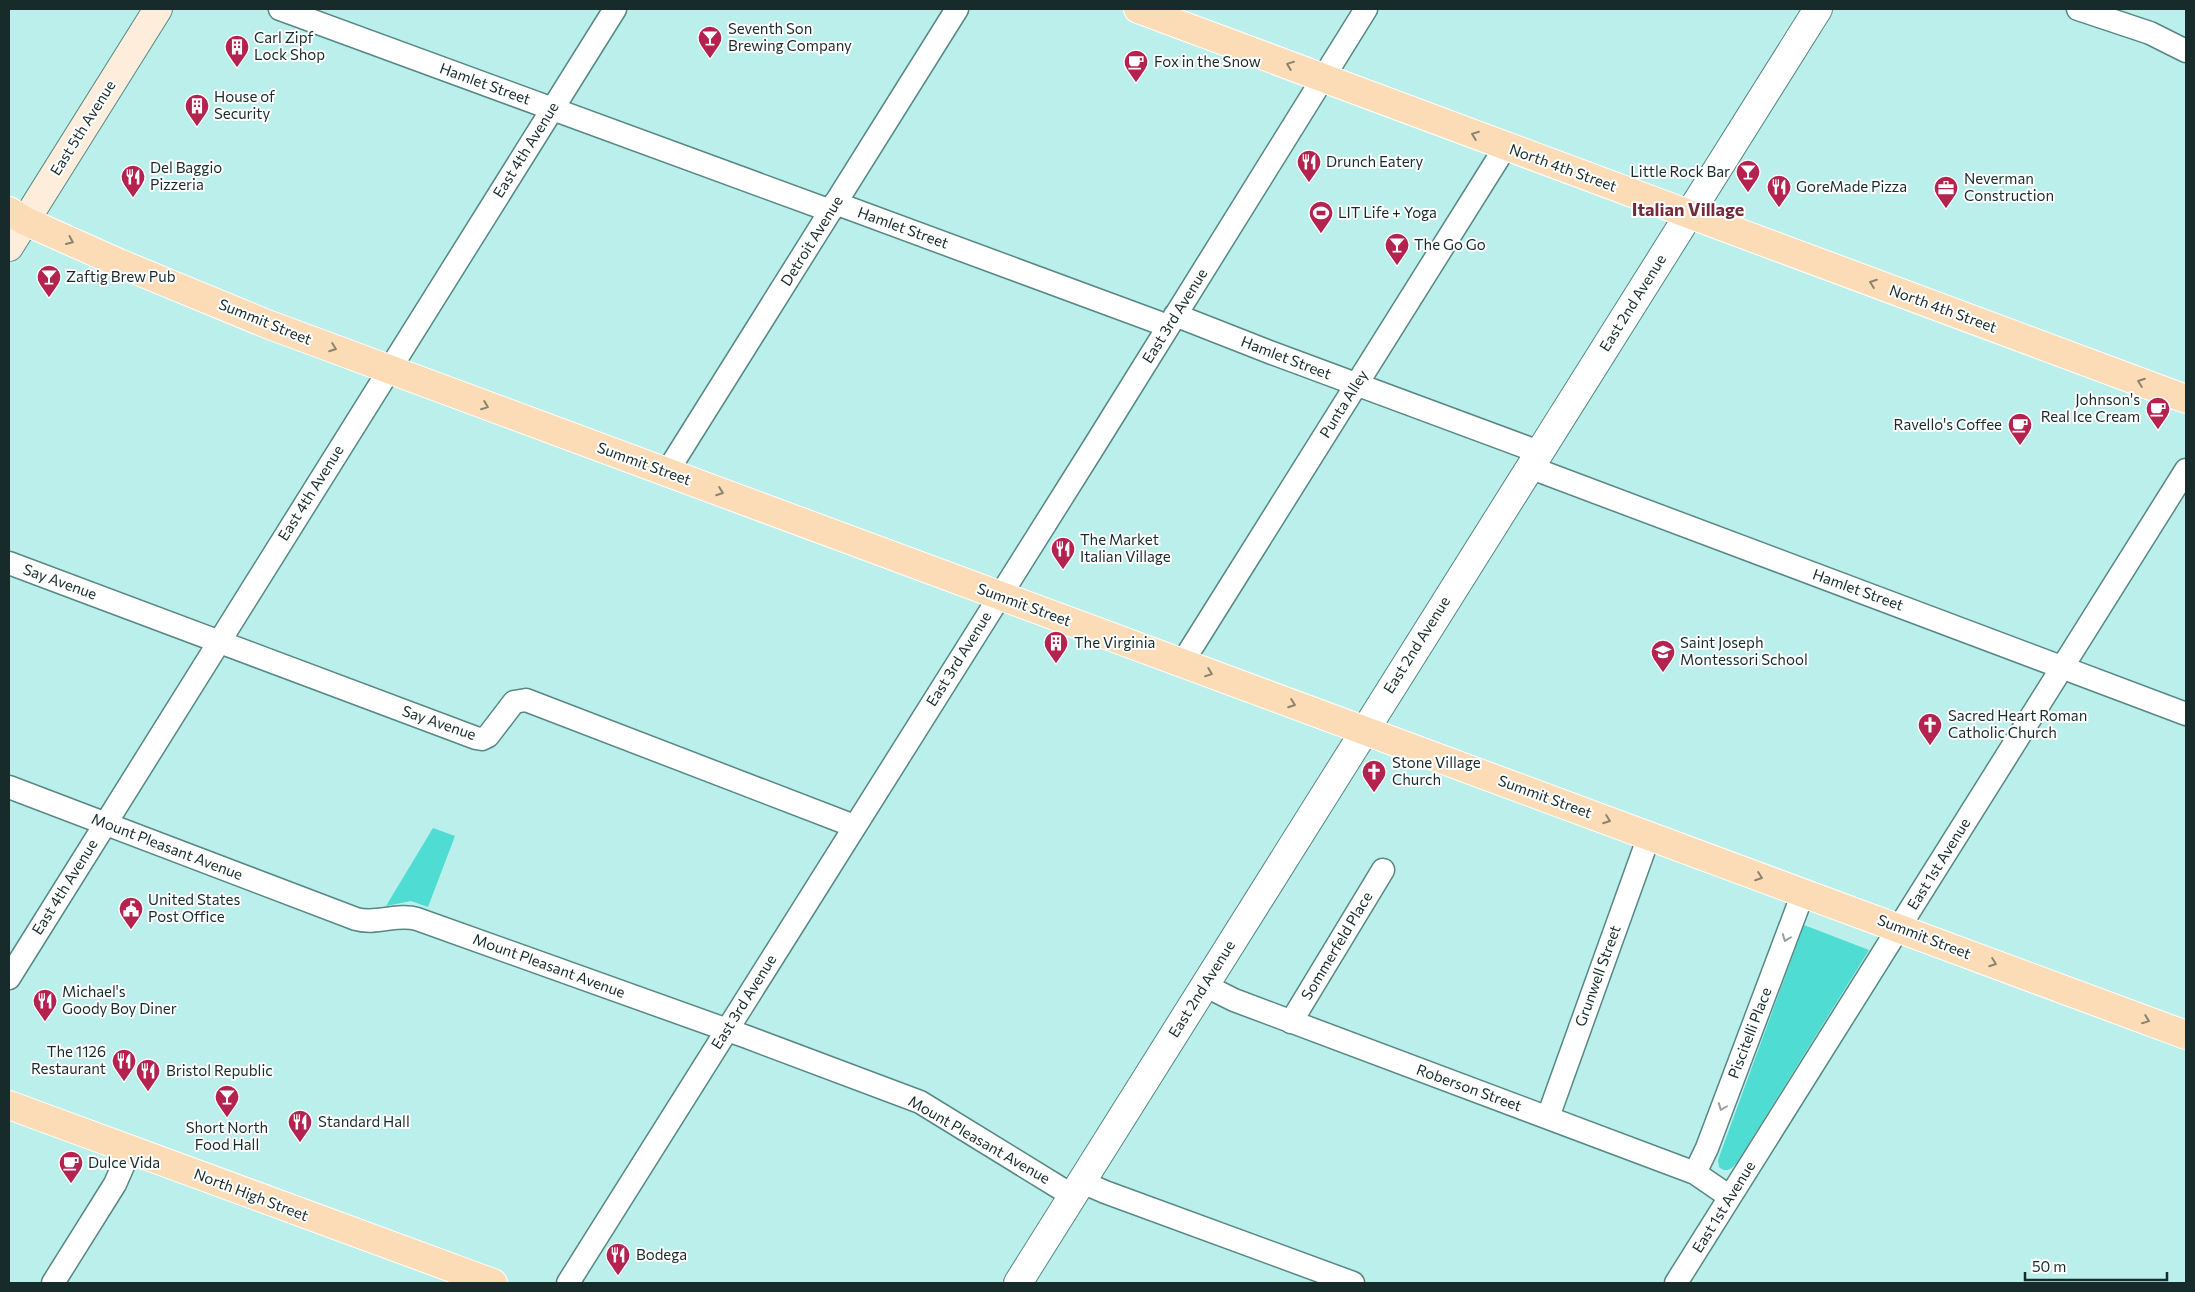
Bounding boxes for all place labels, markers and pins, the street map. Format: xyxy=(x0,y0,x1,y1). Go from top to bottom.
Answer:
place label: Seventh Son Brewing Company xyxy=(728,19,852,54)
bar icon: Seventh Son Brewing Company xyxy=(697,25,723,59)
place label: Carl Zipf Lock Shop xyxy=(254,28,325,63)
building icon: Carl Zipf Lock Shop xyxy=(224,34,250,68)
cafe icon: Fox in the Snow xyxy=(1123,49,1149,83)
place label: Fox in the Snow xyxy=(1154,52,1261,70)
place label: House of Security xyxy=(214,87,275,122)
building icon: House of Security xyxy=(184,93,210,127)
restaurant icon: Drunch Eatery xyxy=(1296,149,1322,183)
place label: Drunch Eatery xyxy=(1326,152,1424,170)
place label: Del Baggio Pizzeria xyxy=(150,158,222,193)
bar icon: Little Rock Bar xyxy=(1735,159,1761,193)
place label: Little Rock Bar xyxy=(1630,162,1730,180)
restaurant icon: Del Baggio Pizzeria xyxy=(120,164,146,198)
place label: Neverman Construction xyxy=(1964,169,2054,204)
restaurant icon: GoreMade Pizza xyxy=(1766,174,1792,208)
office icon: Neverman Construction xyxy=(1933,175,1959,209)
place label: GoreMade Pizza xyxy=(1796,177,1907,195)
sports icon: LIT Life + Yoga xyxy=(1308,200,1334,234)
place label: LIT Life + Yoga xyxy=(1338,203,1437,221)
bar icon: The Go Go xyxy=(1384,232,1410,266)
place label: The Go Go xyxy=(1414,235,1486,253)
bar icon: Zaftig Brew Pub xyxy=(36,264,62,298)
place label: Zaftig Brew Pub xyxy=(66,267,176,285)
place label: Johnson's Real Ice Cream xyxy=(2041,390,2140,425)
cafe icon: Johnson's Real Ice Cream xyxy=(2145,396,2171,430)
cafe icon: Ravello's Coffee xyxy=(2007,412,2033,446)
place label: Ravello's Coffee xyxy=(1894,415,2002,433)
place label: The Market Italian Village xyxy=(1080,530,1171,565)
restaurant icon: The Market Italian Village xyxy=(1050,536,1076,570)
building icon: The Virginia xyxy=(1043,630,1069,664)
place label: The Virginia xyxy=(1074,633,1155,651)
place label: Saint Joseph Montessori School xyxy=(1680,633,1808,668)
school or university icon: Saint Joseph Montessori School xyxy=(1650,639,1676,673)
place label: Sacred Heart Roman Catholic Church xyxy=(1948,706,2087,741)
church icon: Sacred Heart Roman Catholic Church xyxy=(1917,712,1943,746)
place label: Stone Village Church xyxy=(1392,753,1481,788)
church icon: Stone Village Church xyxy=(1361,759,1387,793)
place label: United States Post Office xyxy=(148,890,240,925)
public building icon: United States Post Office xyxy=(118,896,144,930)
place label: Michael's Goody Boy Diner xyxy=(62,982,177,1017)
restaurant icon: Michael's Goody Boy Diner xyxy=(32,988,58,1022)
place label: The 1126 Restaurant xyxy=(31,1042,106,1077)
restaurant icon: The 1126 Restaurant xyxy=(111,1048,137,1082)
restaurant icon: Bristol Republic xyxy=(135,1058,161,1092)
place label: Bristol Republic xyxy=(166,1061,273,1079)
bar icon: Short North Food Hall xyxy=(214,1084,240,1118)
restaurant icon: Standard Hall xyxy=(287,1109,313,1143)
place label: Standard Hall xyxy=(318,1112,410,1130)
place label: Short North Food Hall xyxy=(186,1118,268,1153)
cafe icon: Dulce Vida xyxy=(58,1150,84,1184)
place label: Dulce Vida xyxy=(88,1153,160,1171)
restaurant icon: Bodega xyxy=(605,1242,631,1276)
place label: Bodega xyxy=(636,1245,687,1263)

